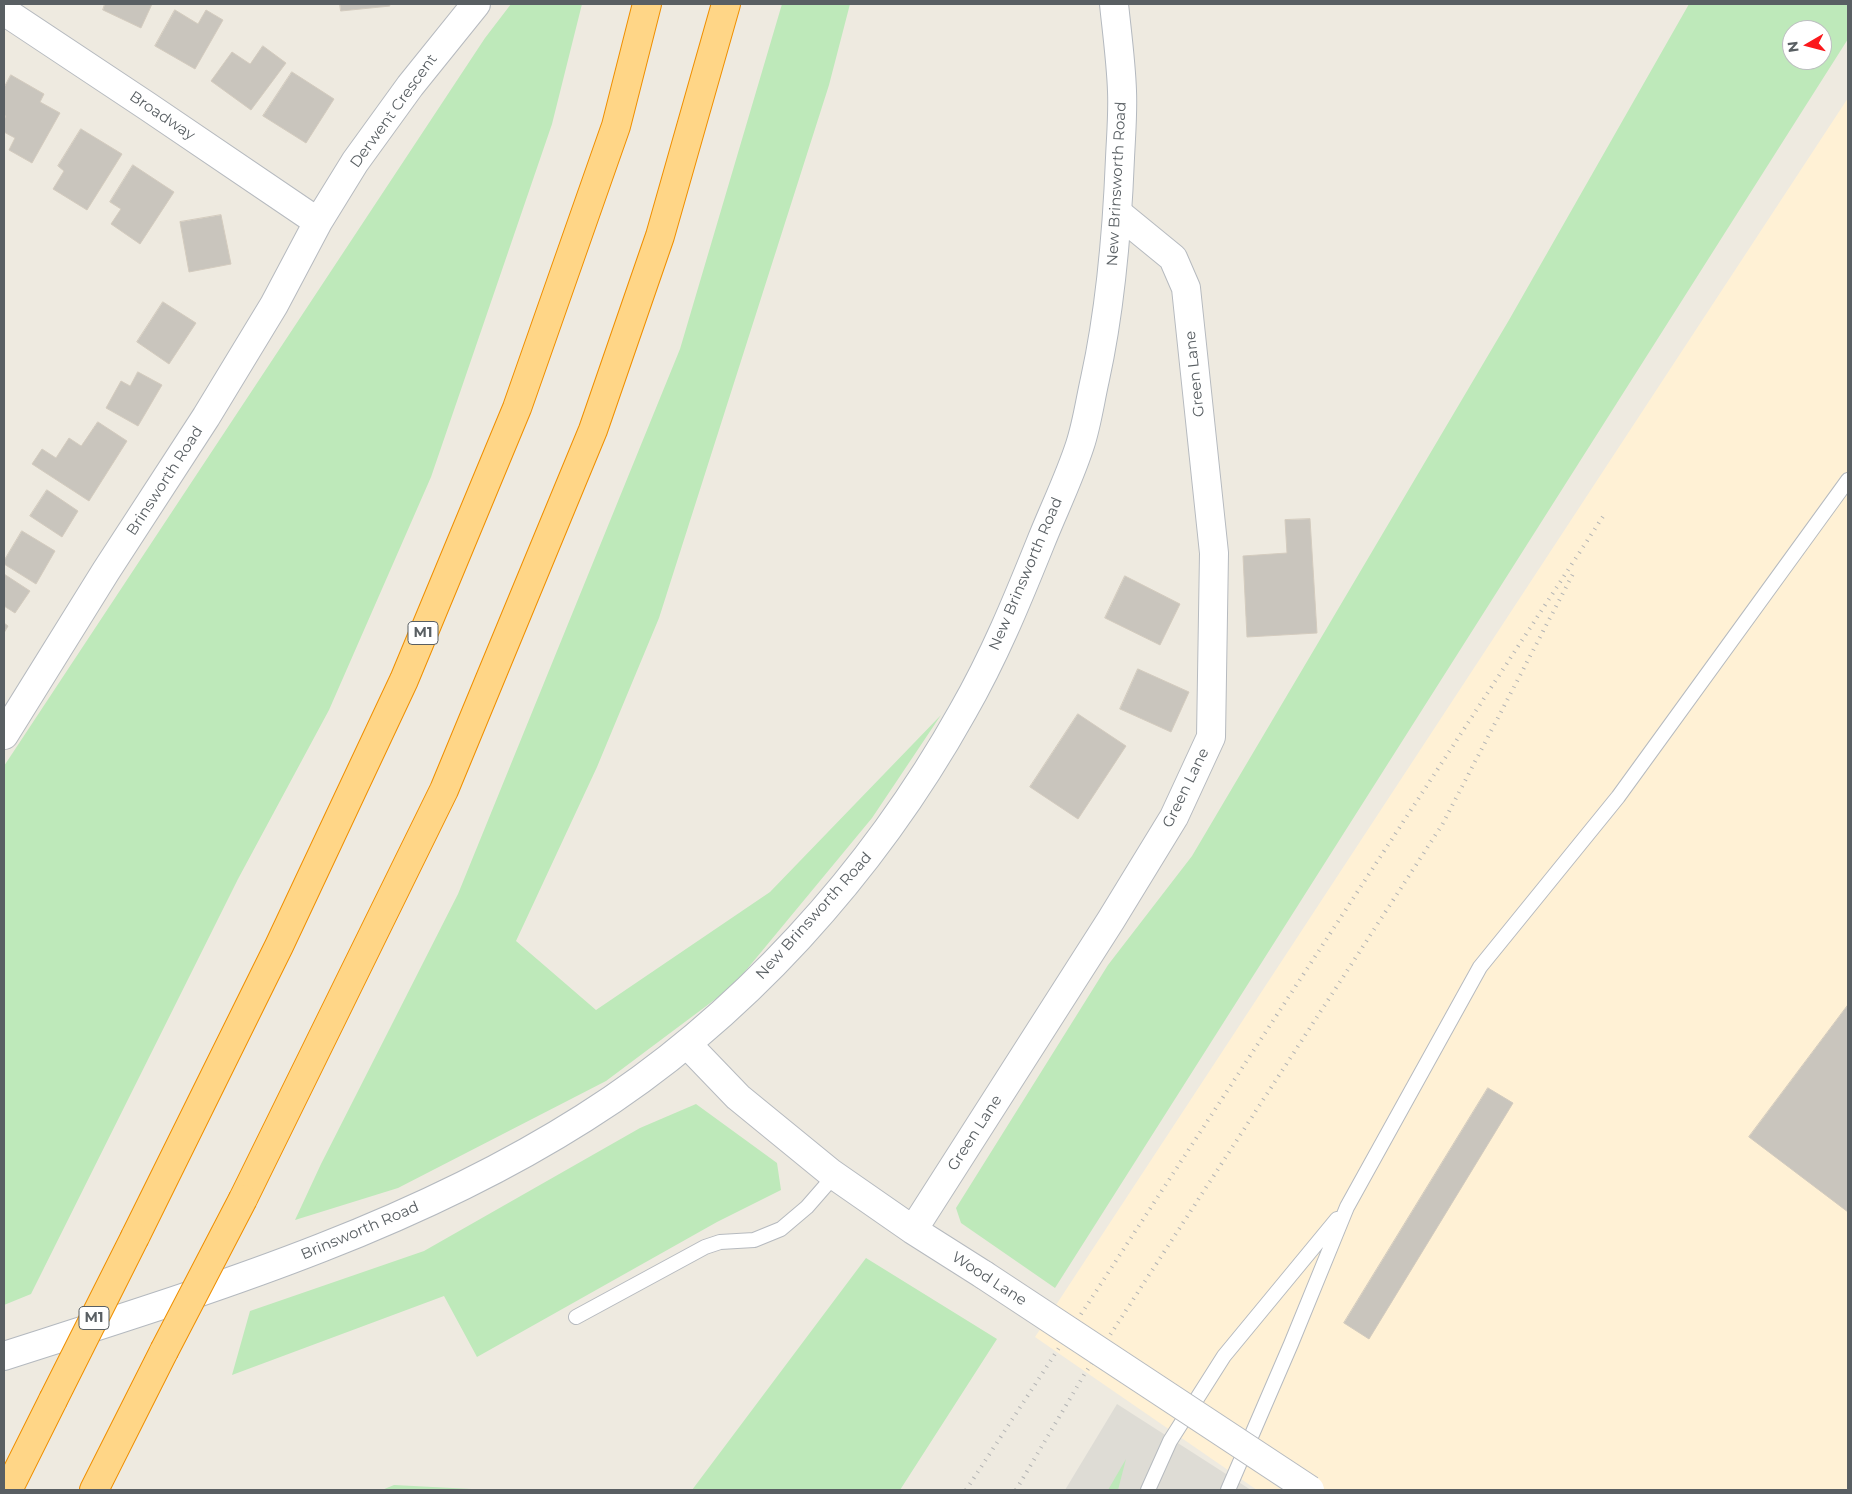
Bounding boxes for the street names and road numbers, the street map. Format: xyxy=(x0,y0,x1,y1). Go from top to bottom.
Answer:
street label: Derwent Crescent xyxy=(347,51,441,171)
street label: Broadway xyxy=(126,88,198,144)
street label: New Brinsworth Road xyxy=(1104,101,1130,267)
street label: Green Lane xyxy=(1182,330,1208,418)
street label: Brinsworth Road xyxy=(123,423,207,539)
street label: New Brinsworth Road xyxy=(986,495,1066,653)
road number: M1 xyxy=(408,622,438,644)
street label: Green Lane xyxy=(1159,745,1213,831)
street label: New Brinsworth Road xyxy=(752,849,876,983)
street label: Green Lane xyxy=(944,1092,1006,1174)
street label: Brinsworth Road xyxy=(298,1198,422,1264)
street label: Wood Lane xyxy=(948,1248,1030,1310)
road number: M1 xyxy=(79,1306,109,1330)

